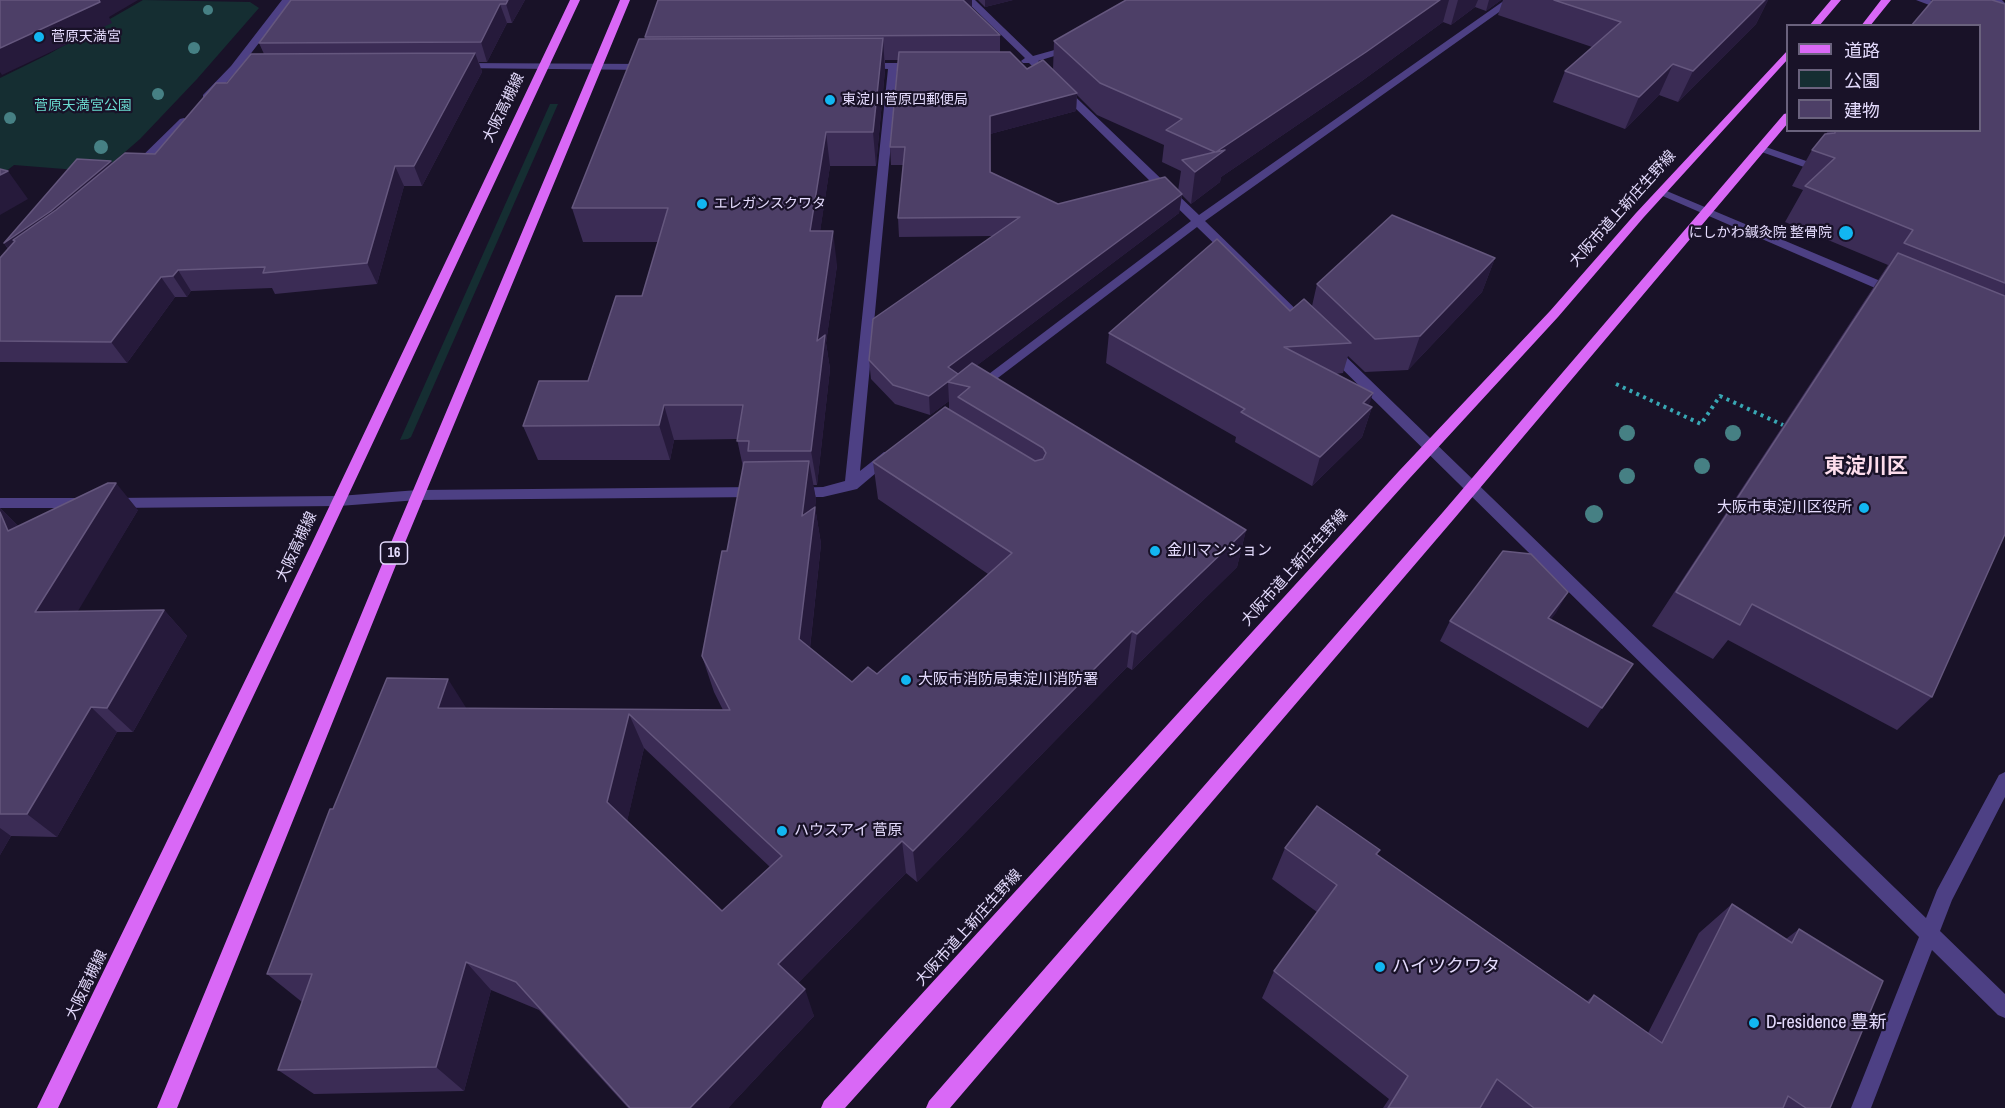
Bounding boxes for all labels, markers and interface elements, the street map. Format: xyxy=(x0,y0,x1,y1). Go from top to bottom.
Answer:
legend xyxy=(1786,24,1981,132)
place label: 菅原天満宮 xyxy=(51,29,121,45)
marker: 菅原天満宮 xyxy=(32,30,46,44)
text: 道路 xyxy=(1844,38,1880,63)
text: 公園 xyxy=(1844,68,1880,93)
street label: 大阪高槻線 xyxy=(479,70,529,146)
place label: 東淀川菅原四郵便局 xyxy=(842,92,968,108)
marker: 東淀川菅原四郵便局 xyxy=(823,93,837,107)
park label: 菅原天満宮公園 xyxy=(34,98,132,114)
text: 建物 xyxy=(1844,98,1880,123)
street label: 大阪市道上新庄生野線 xyxy=(1566,147,1680,271)
place label: エレガンスクワタ xyxy=(714,196,826,212)
marker: エレガンスクワタ xyxy=(695,197,709,211)
marker: にしかわ鍼灸院 整骨院 xyxy=(1837,224,1855,242)
place label: にしかわ鍼灸院 整骨院 xyxy=(1689,225,1832,241)
district label: 東淀川区 xyxy=(1824,454,1908,480)
place label: 大阪市東淀川区役所 xyxy=(1717,499,1852,517)
marker: 大阪市東淀川区役所 xyxy=(1857,501,1871,515)
street label: 大阪市道上新庄生野線 xyxy=(1238,506,1352,630)
street label: 大阪高槻線 xyxy=(273,509,321,585)
road number: 16 xyxy=(380,542,408,564)
place label: 金川マンション xyxy=(1167,542,1272,560)
marker: 金川マンション xyxy=(1148,544,1162,558)
place label: 大阪市消防局東淀川消防署 xyxy=(918,671,1098,689)
marker: 大阪市消防局東淀川消防署 xyxy=(899,673,913,687)
place label: ハウスアイ 菅原 xyxy=(794,822,902,840)
marker: ハウスアイ 菅原 xyxy=(775,824,789,838)
street label: 大阪市道上新庄生野線 xyxy=(912,866,1026,990)
street label: 大阪高槻線 xyxy=(62,947,112,1023)
place label: ハイツクワタ xyxy=(1392,956,1500,978)
marker: ハイツクワタ xyxy=(1373,960,1387,974)
place label: D-residence 豊新 xyxy=(1766,1012,1886,1034)
marker: D-residence 豊新 xyxy=(1747,1016,1761,1030)

